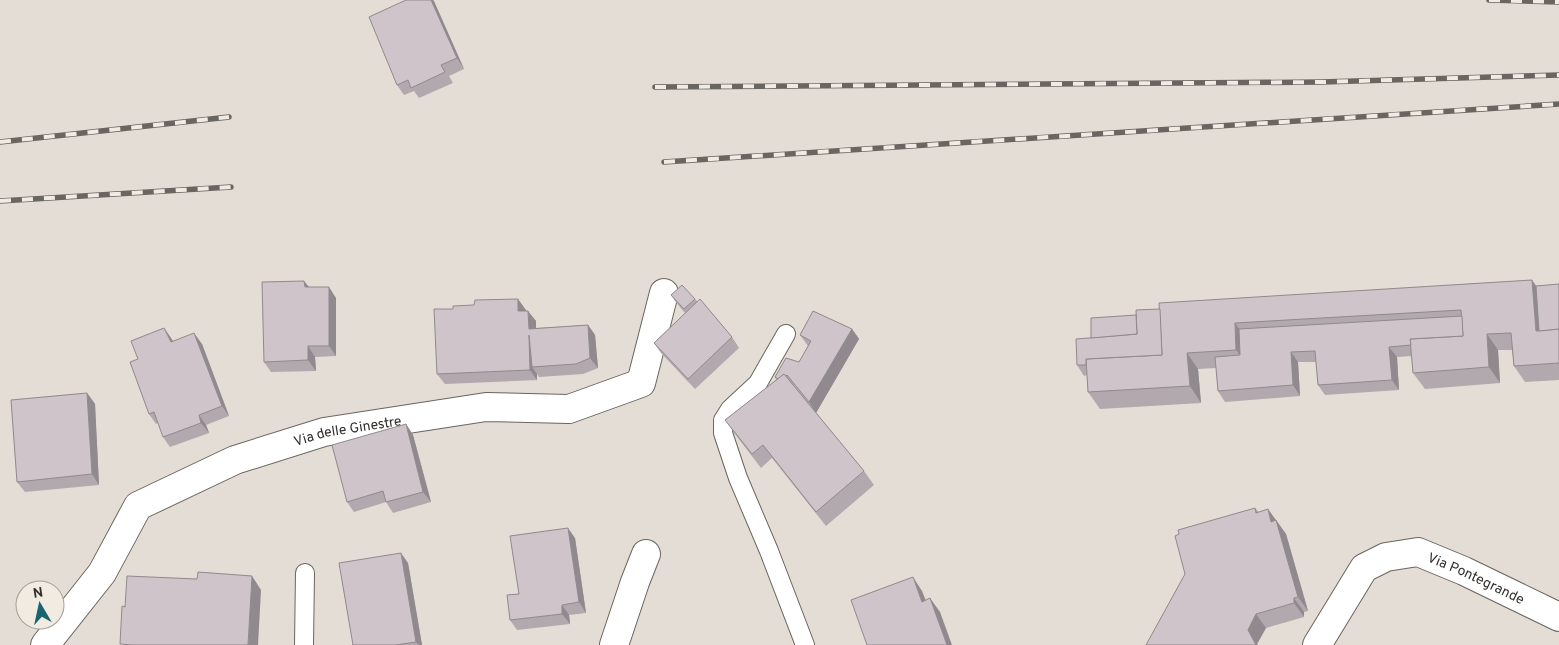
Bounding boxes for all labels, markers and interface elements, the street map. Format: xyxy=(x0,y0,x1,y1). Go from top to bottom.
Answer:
street label: Via delle Ginestre xyxy=(292,413,403,451)
street label: Via Pontegrande xyxy=(1425,550,1527,609)
north arrow xyxy=(15,580,65,630)
text: N xyxy=(32,584,45,603)

